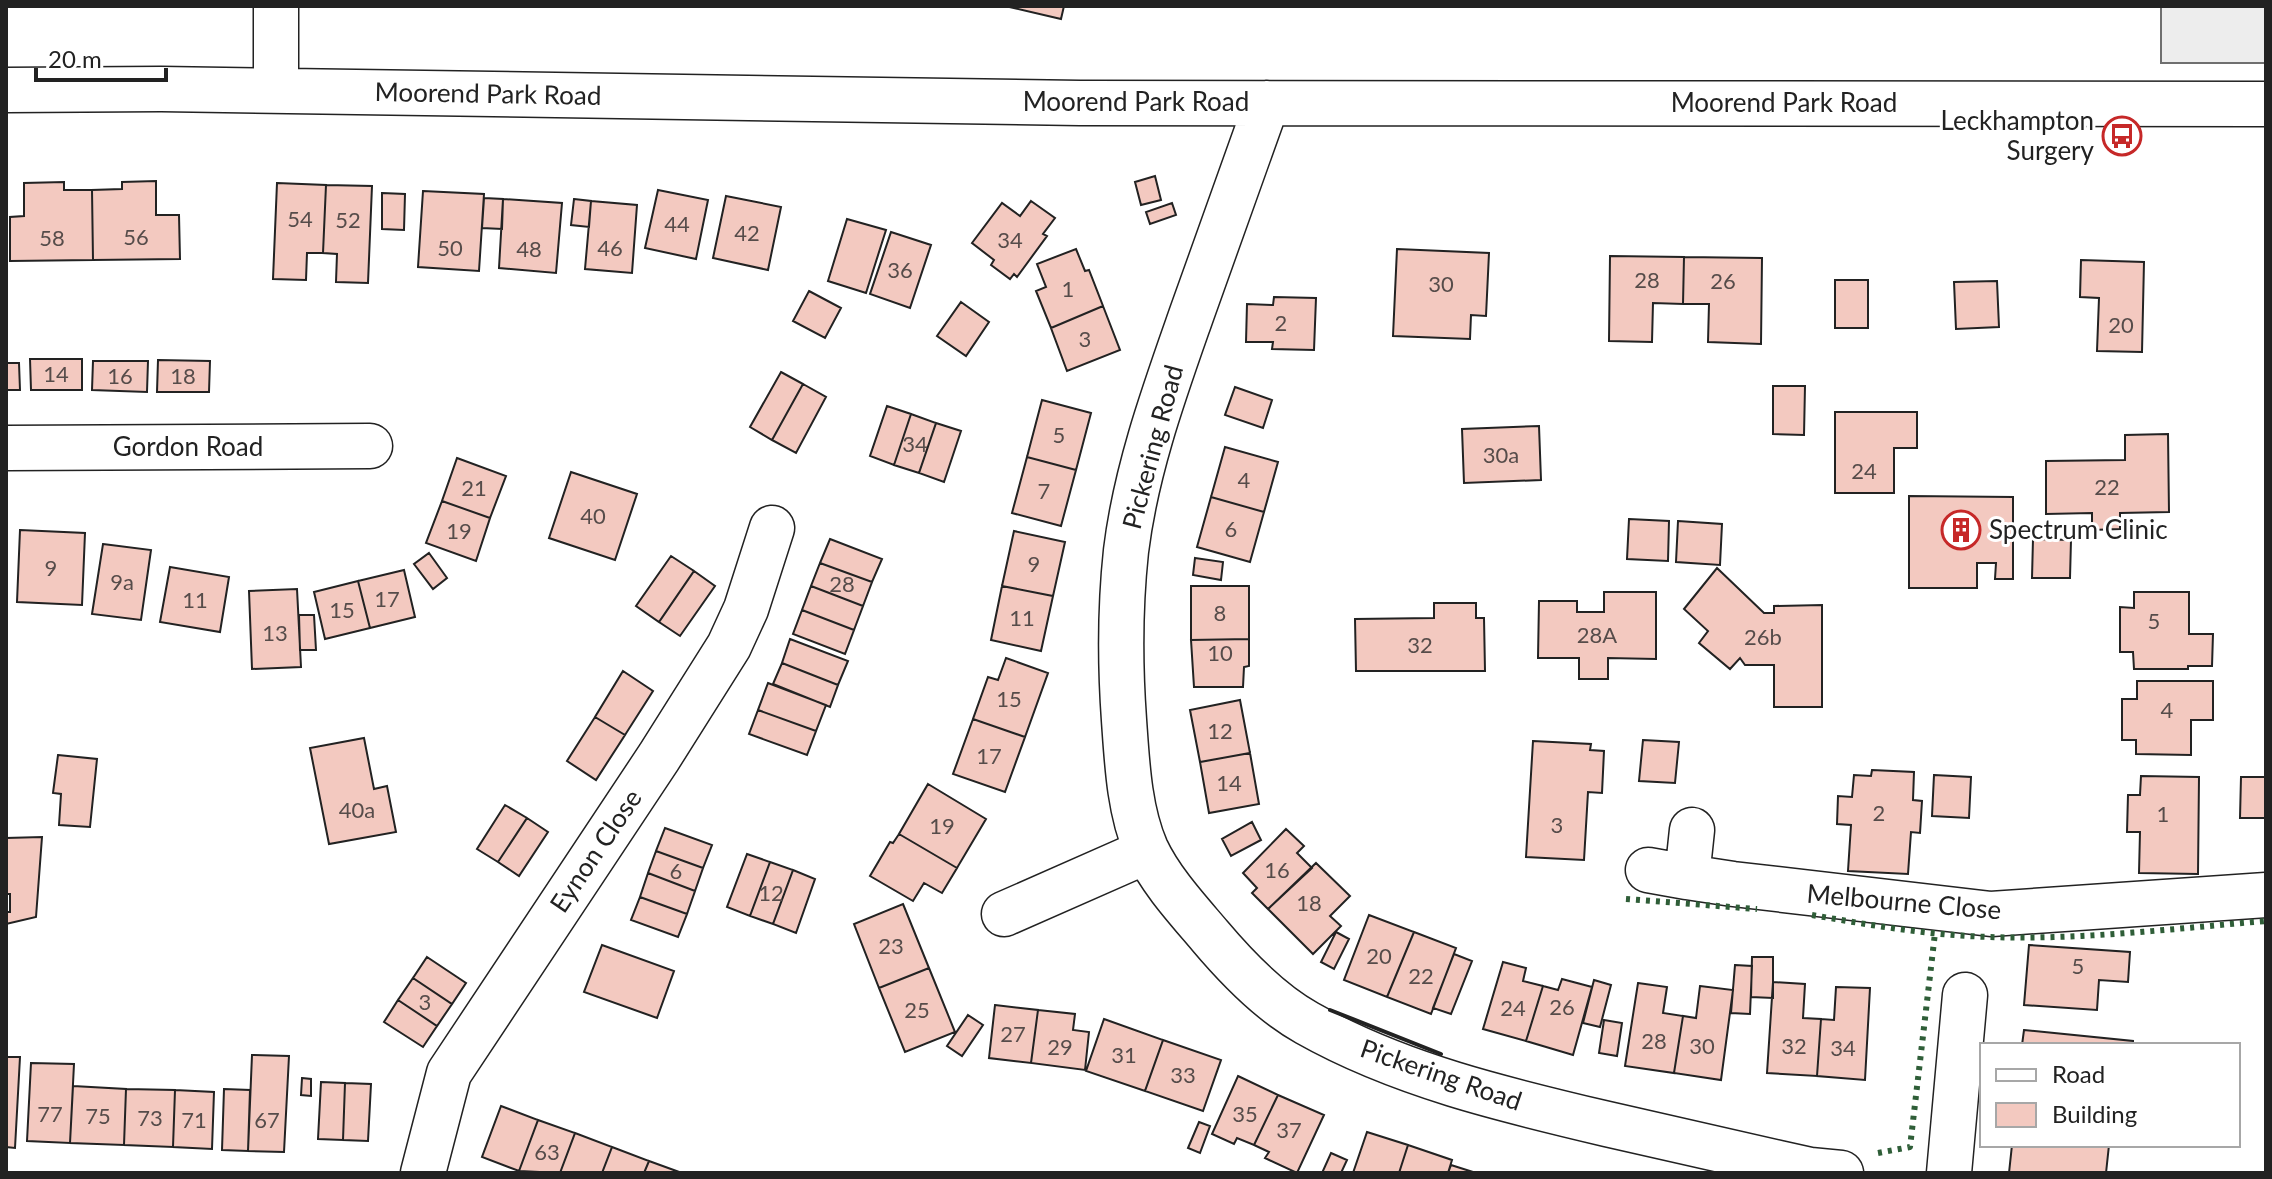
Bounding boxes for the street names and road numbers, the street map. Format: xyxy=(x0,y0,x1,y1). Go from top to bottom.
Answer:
street label: Moorend Park Road xyxy=(374,75,602,111)
street label: Moorend Park Road xyxy=(1023,85,1249,117)
street label: Moorend Park Road xyxy=(1671,86,1897,118)
street label: Pickering Road xyxy=(1115,361,1189,532)
street label: Gordon Road xyxy=(113,430,263,462)
street label: Eynon Close xyxy=(542,783,648,918)
street label: Melbourne Close xyxy=(1806,877,2003,925)
street label: Pickering Road xyxy=(1356,1032,1526,1117)

